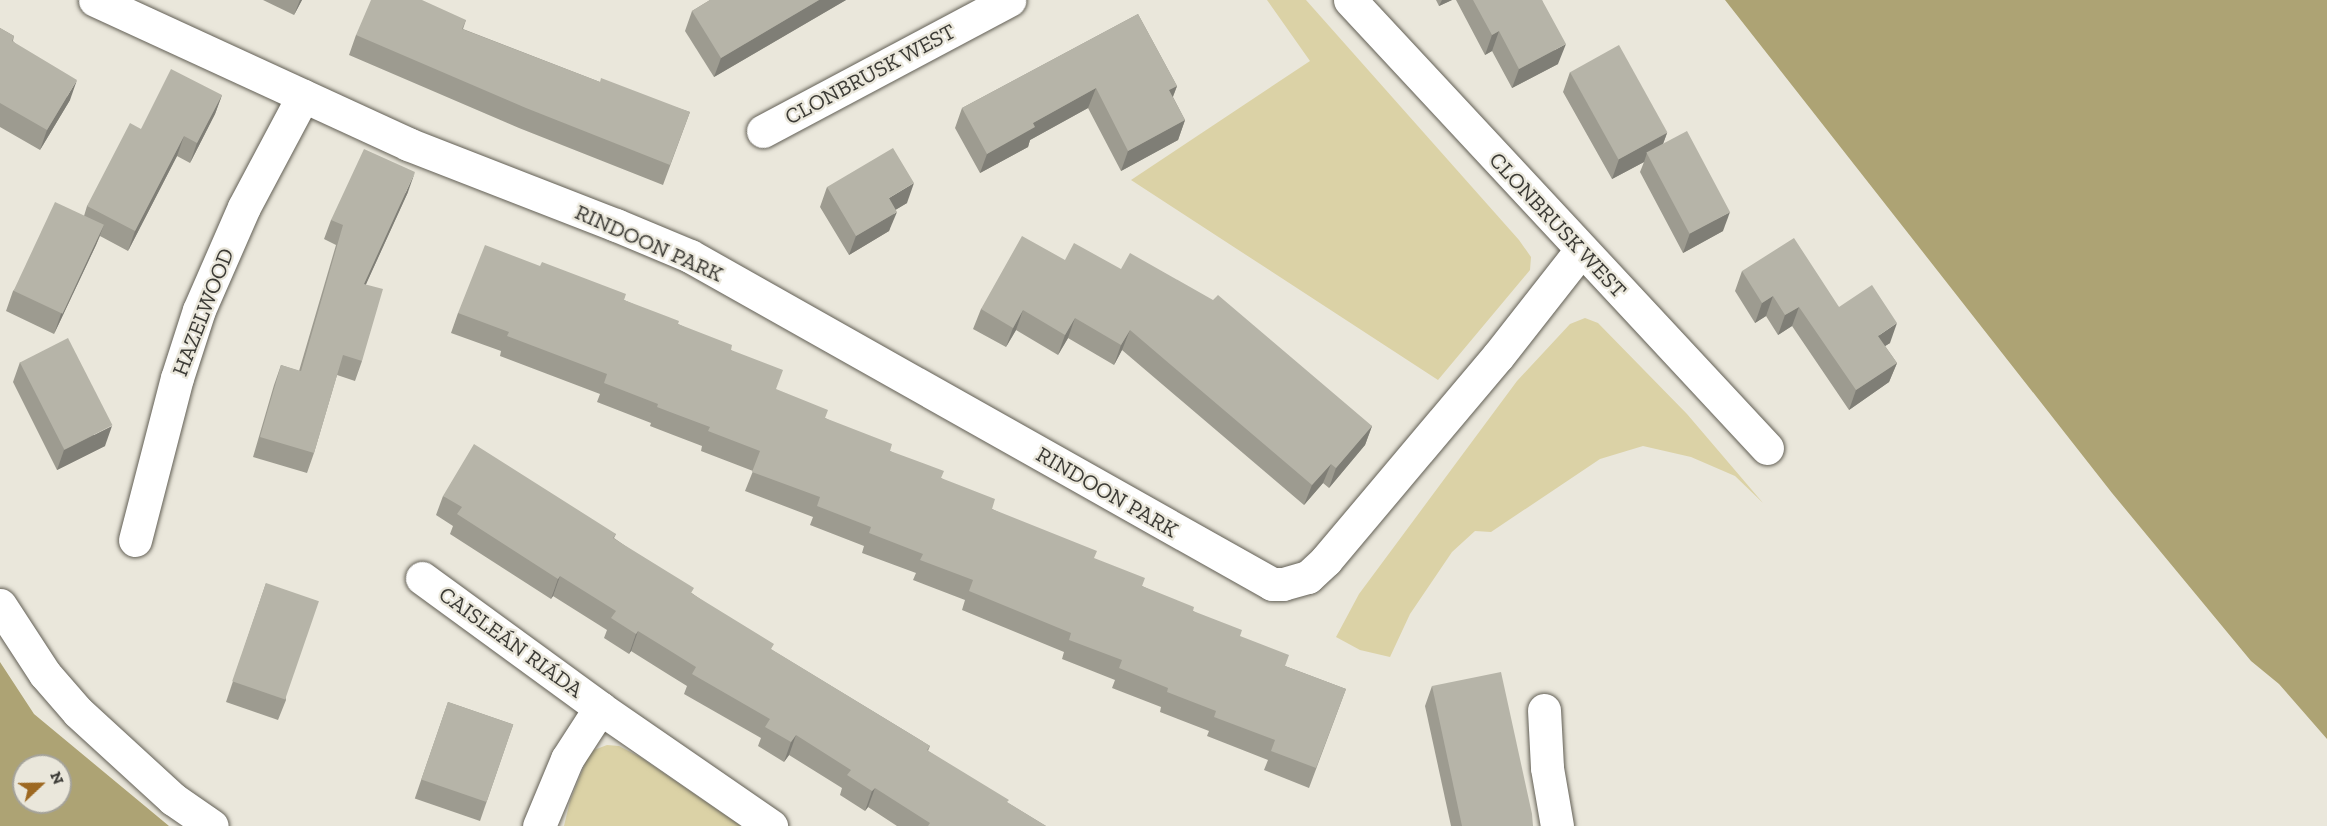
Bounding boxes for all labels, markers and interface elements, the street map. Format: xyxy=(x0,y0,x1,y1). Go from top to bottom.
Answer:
street label: CLONBRUSK WEST xyxy=(780,18,960,130)
street label: CLONBRUSK WEST xyxy=(1483,146,1633,304)
street label: RINDOON PARK xyxy=(571,199,727,287)
street label: HAZELWOOD xyxy=(167,244,239,380)
street label: RINDOON PARK xyxy=(1032,441,1182,543)
street label: CAISLEÁN RIÁDA xyxy=(434,581,588,703)
north arrow xyxy=(12,754,72,814)
text: N xyxy=(46,769,68,787)

